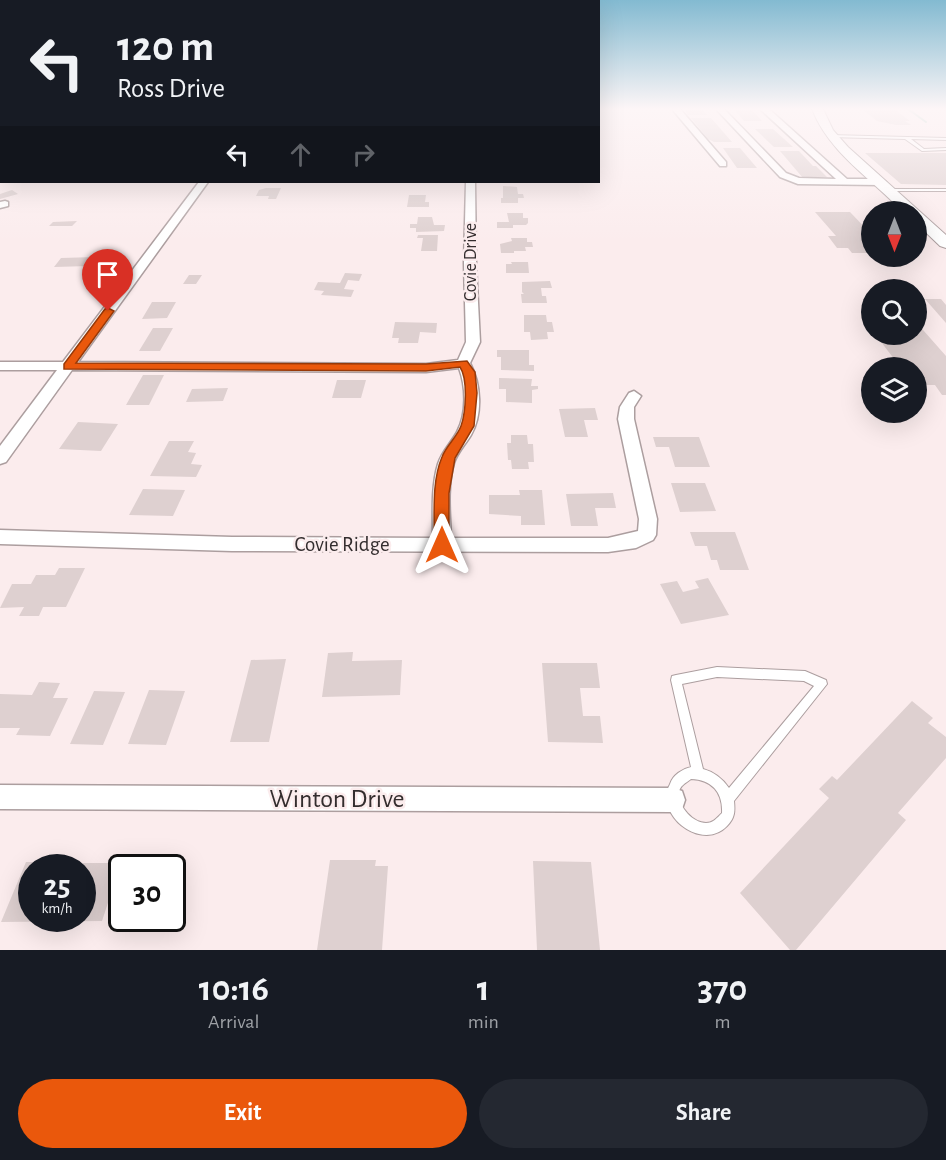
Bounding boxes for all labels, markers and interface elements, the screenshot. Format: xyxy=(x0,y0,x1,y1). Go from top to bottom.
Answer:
icon: left xyxy=(18,24,96,102)
text: 120 m xyxy=(117,26,214,68)
text: Ross Drive xyxy=(117,75,225,102)
icon: left xyxy=(221,138,254,171)
icon: ahead xyxy=(284,138,317,171)
icon: right xyxy=(347,138,380,171)
north arrow xyxy=(861,201,927,267)
map controls xyxy=(861,201,927,423)
street label: Covie Drive xyxy=(462,223,480,301)
pin xyxy=(82,249,133,311)
icon: arrive xyxy=(91,258,124,291)
button: search xyxy=(861,279,927,345)
button: layers xyxy=(861,357,927,423)
position arrow xyxy=(410,513,474,577)
street label: Covie Ridge xyxy=(294,534,390,555)
street label: Winton Drive xyxy=(269,786,405,812)
speed limit sign: 30 xyxy=(108,854,186,932)
text: 25 xyxy=(43,871,71,901)
text: km/h xyxy=(42,901,72,916)
text: 10:16 xyxy=(199,971,269,1007)
text: 1 xyxy=(477,971,490,1007)
text: 370 xyxy=(698,971,747,1007)
text: Arrival xyxy=(208,1012,260,1032)
text: min xyxy=(468,1012,499,1032)
text: m xyxy=(714,1012,730,1032)
button: Exit xyxy=(18,1079,467,1148)
button: Share xyxy=(479,1079,928,1148)

